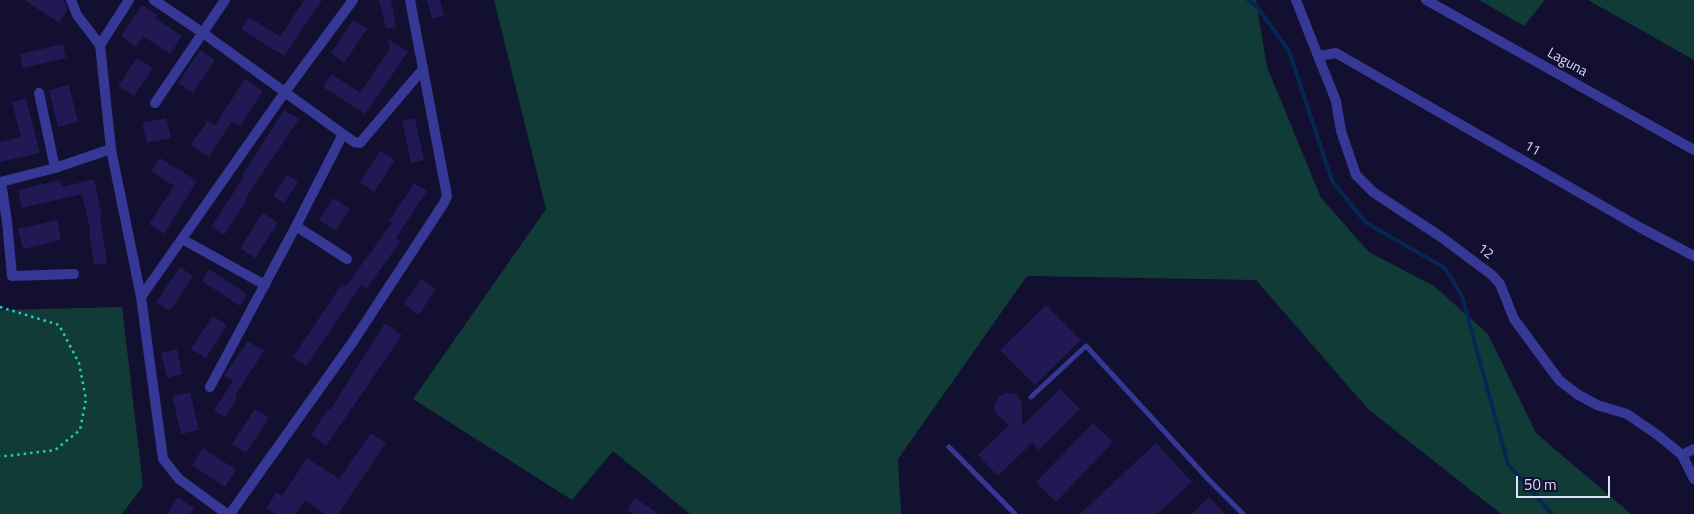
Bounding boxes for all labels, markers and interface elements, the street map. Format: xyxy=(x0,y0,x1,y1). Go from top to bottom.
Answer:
street label: Laguna xyxy=(1544,45,1590,81)
street label: 11 xyxy=(1521,138,1543,160)
street label: 12 xyxy=(1474,241,1496,263)
scale bar xyxy=(1519,466,1613,498)
text: 50 m xyxy=(1524,473,1557,496)

